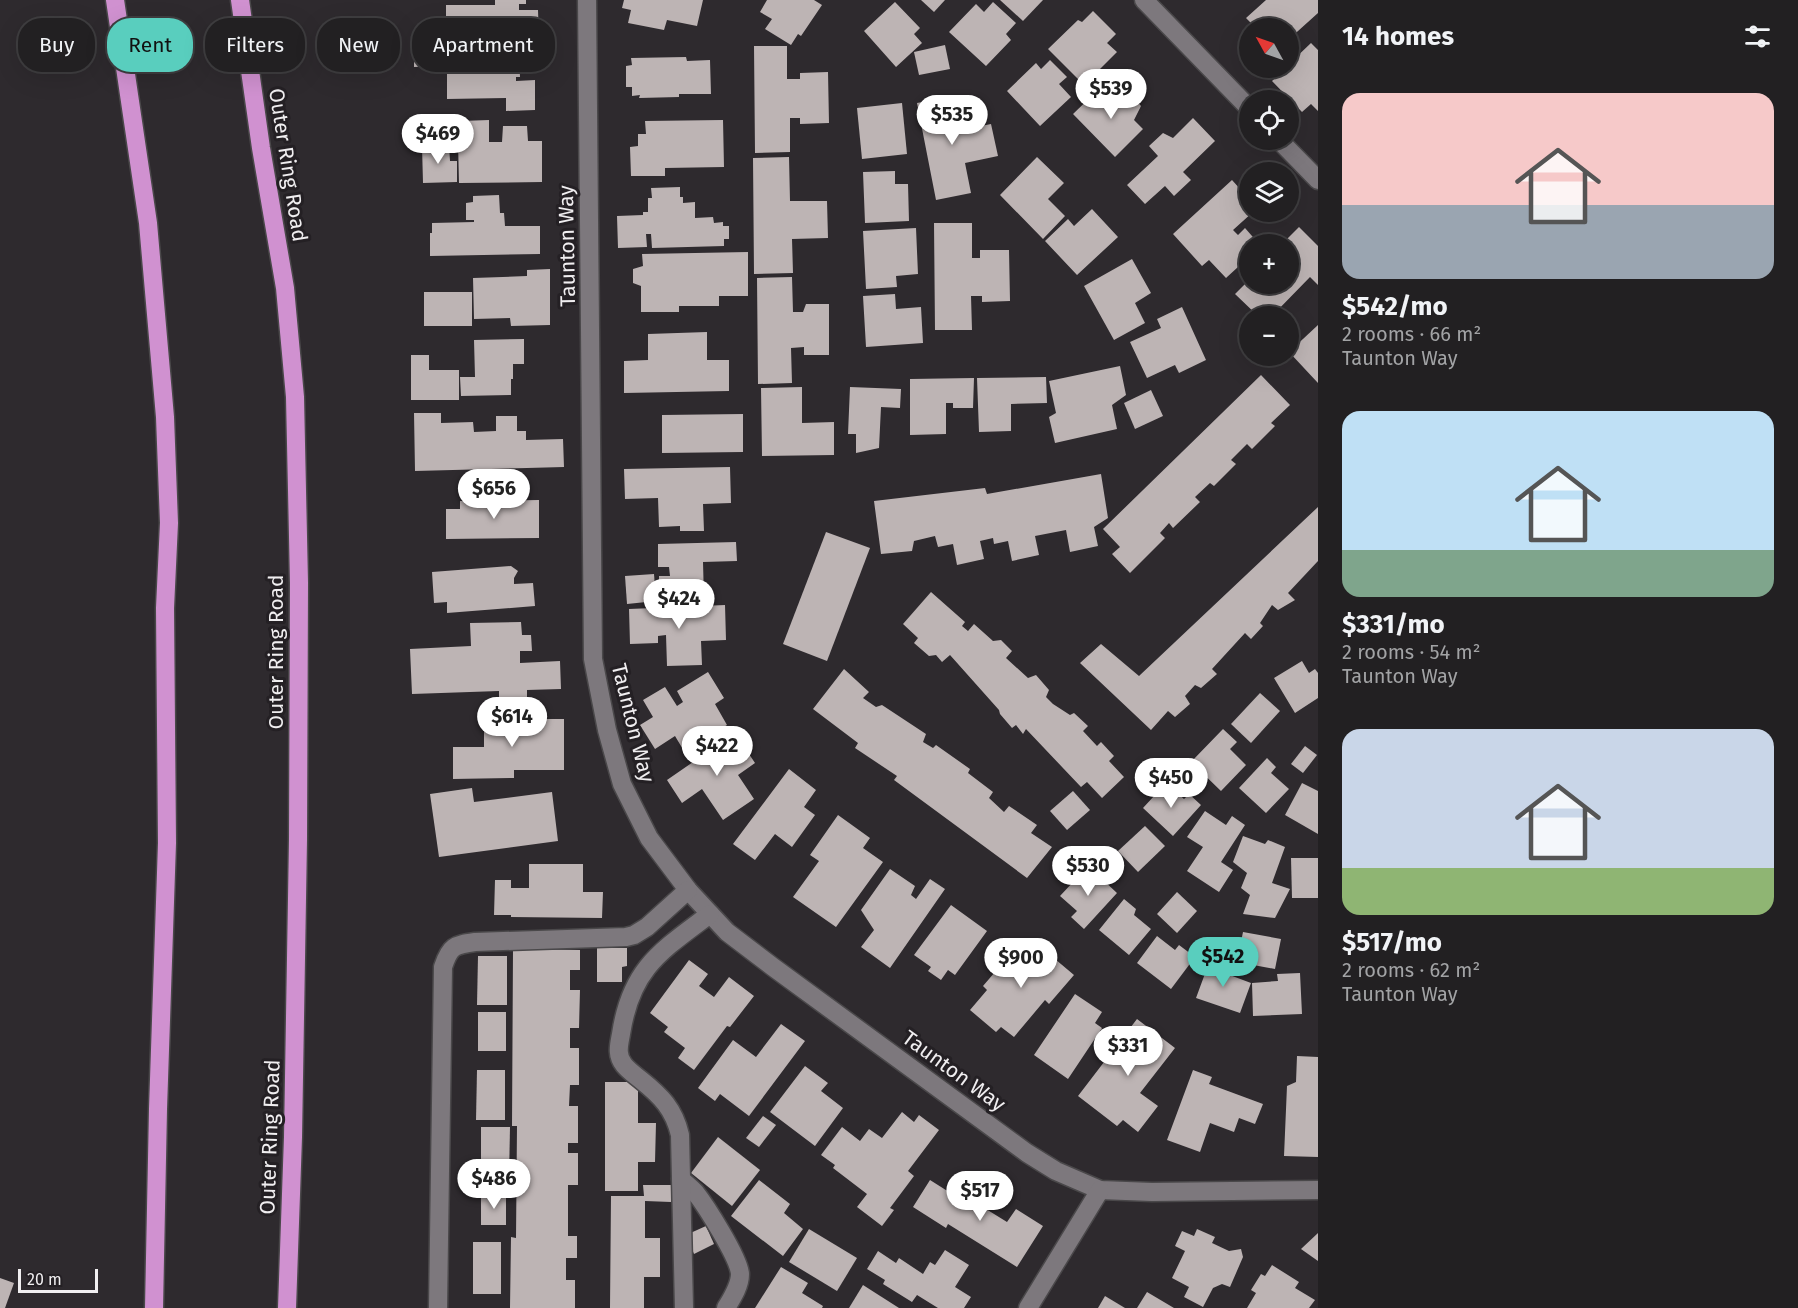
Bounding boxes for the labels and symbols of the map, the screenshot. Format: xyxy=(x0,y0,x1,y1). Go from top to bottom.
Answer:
north arrow xyxy=(1239,18,1299,78)
pin: $539 xyxy=(1075,69,1147,120)
street label: Outer Ring Road xyxy=(263,86,313,244)
pin: $535 xyxy=(916,95,988,146)
pin: $469 xyxy=(402,114,474,165)
street label: Taunton Way xyxy=(553,184,581,307)
pin: $656 xyxy=(458,469,530,520)
street label: Outer Ring Road xyxy=(263,575,289,729)
pin: $424 xyxy=(643,579,715,630)
street label: Taunton Way xyxy=(606,661,660,786)
pin: $614 xyxy=(476,697,548,748)
pin: $422 xyxy=(681,726,753,777)
pin: $450 xyxy=(1135,758,1207,809)
pin: $530 xyxy=(1052,846,1124,897)
pin: $542 xyxy=(1187,937,1259,988)
pin: $900 xyxy=(985,938,1057,989)
street label: Taunton Way xyxy=(897,1025,1011,1118)
pin: $331 xyxy=(1092,1026,1164,1077)
street label: Outer Ring Road xyxy=(254,1059,286,1215)
pin: $486 xyxy=(458,1159,530,1210)
pin: $517 xyxy=(944,1171,1016,1222)
scale bar xyxy=(18,1266,98,1294)

